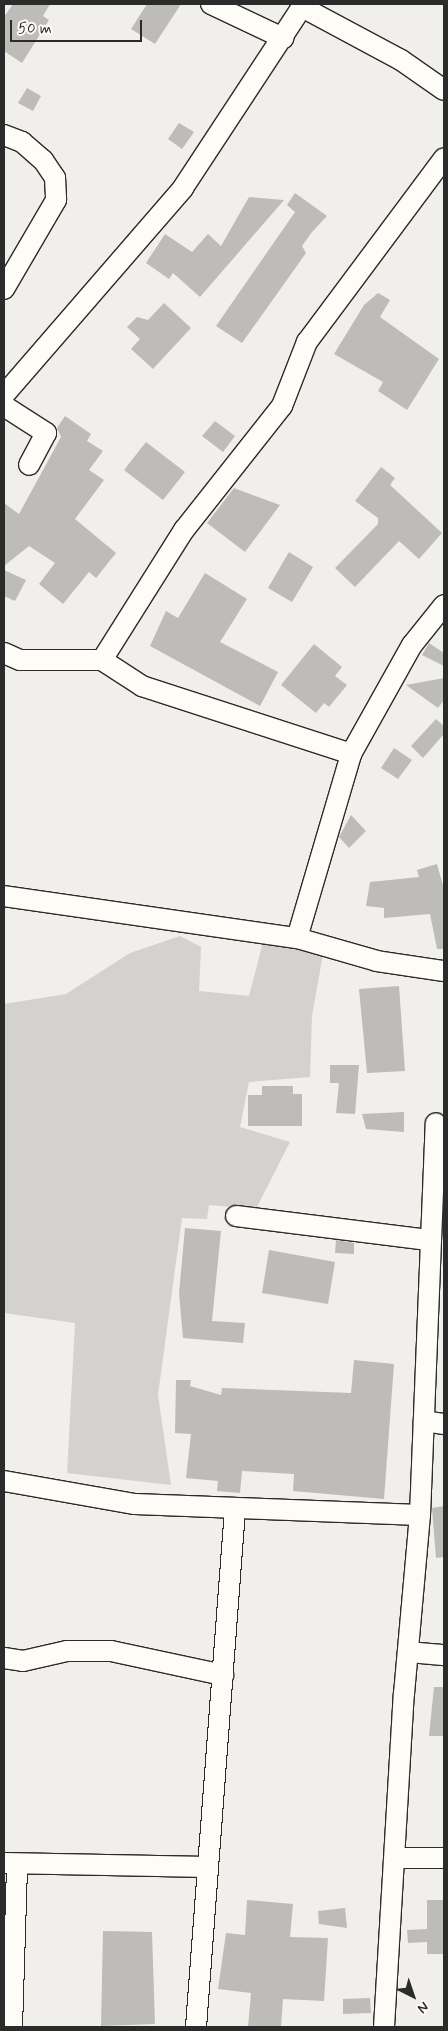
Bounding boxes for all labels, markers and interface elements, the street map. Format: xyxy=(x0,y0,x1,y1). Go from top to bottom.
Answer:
scale bar xyxy=(12,10,145,42)
text: 50 m xyxy=(18,19,52,39)
north arrow xyxy=(388,1971,438,2021)
text: N xyxy=(413,1997,432,2017)

